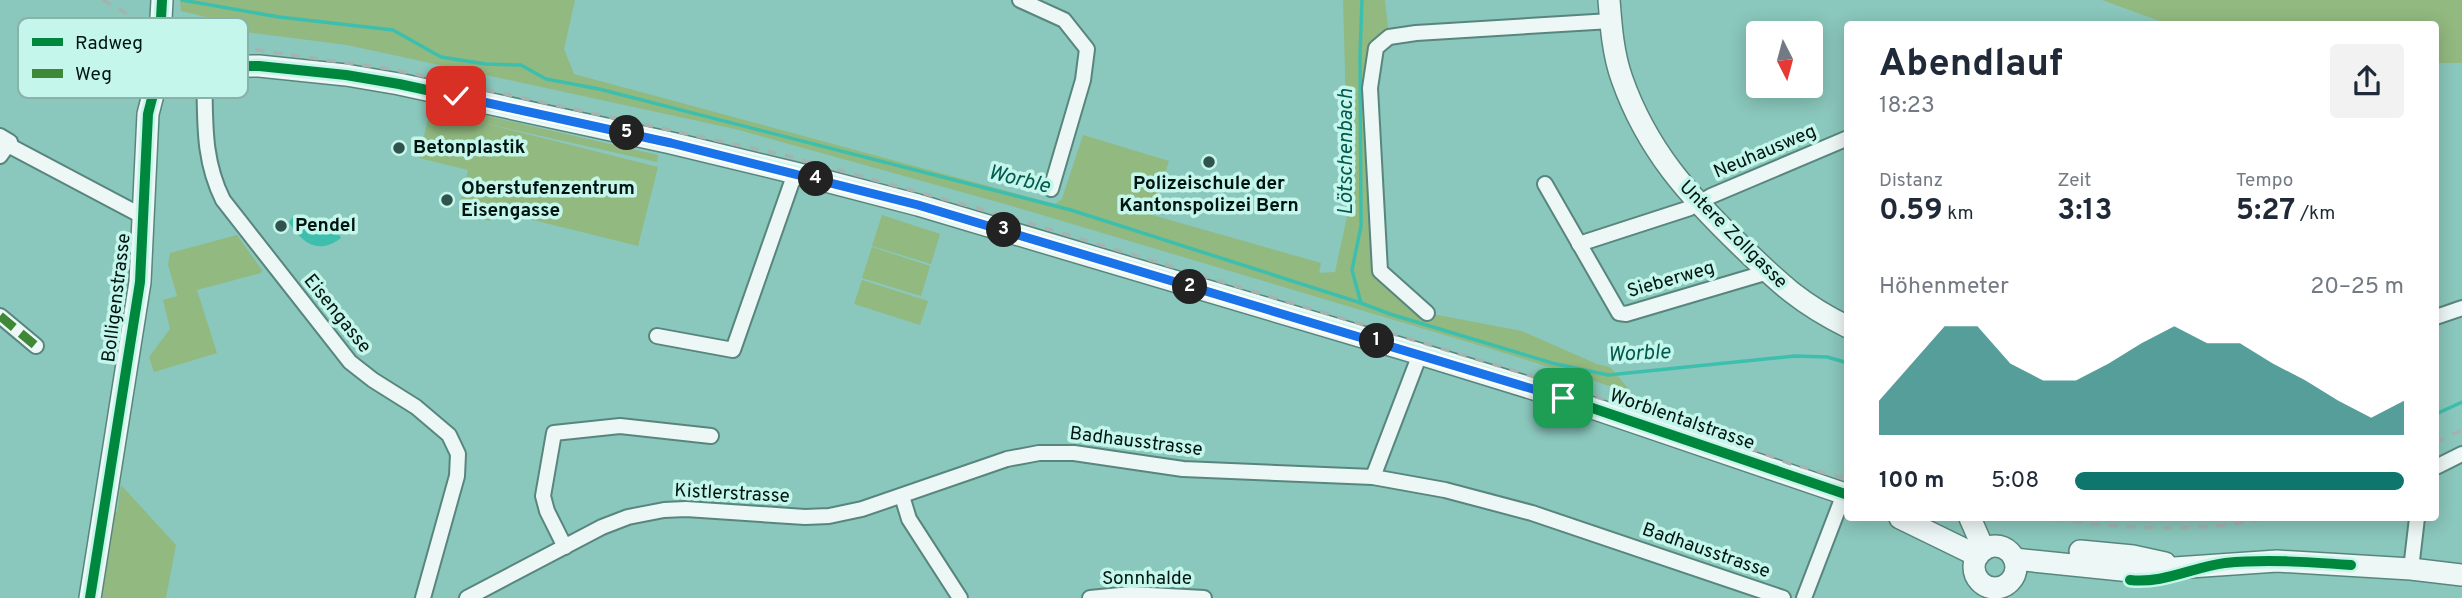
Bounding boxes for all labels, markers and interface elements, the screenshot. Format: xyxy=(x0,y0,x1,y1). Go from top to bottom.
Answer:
legend xyxy=(18,18,248,98)
north arrow xyxy=(1746,21,1824,98)
map controls xyxy=(1746,21,1823,98)
text: Radweg xyxy=(75,32,143,56)
text: Abendlauf xyxy=(1879,41,2063,90)
button: share xyxy=(2330,44,2404,118)
text: Weg xyxy=(75,63,112,87)
pin xyxy=(426,66,486,126)
icon: check xyxy=(437,77,475,115)
water label: Lötschenbach xyxy=(1333,88,1360,215)
text: 18:23 xyxy=(1879,92,1935,121)
pin: 5 xyxy=(610,116,644,150)
text: 5 xyxy=(621,120,632,144)
street label: Neuhausweg xyxy=(1710,120,1820,184)
place label: Betonplastik xyxy=(413,136,526,160)
marker: Betonplastik xyxy=(391,140,407,156)
marker: Polizeischule der Kantonspolizei Bern xyxy=(1201,154,1217,170)
water label: Worble xyxy=(985,159,1054,201)
pin: 4 xyxy=(798,162,834,196)
text: 4 xyxy=(809,166,822,190)
text: Distanz xyxy=(1879,169,1943,193)
text: Zeit xyxy=(2057,169,2092,193)
text: Tempo xyxy=(2236,169,2293,193)
place label: Polizeischule der Kantonspolizei Bern xyxy=(1119,172,1299,218)
street label: Untere Zollgasse xyxy=(1674,176,1792,294)
place label: Oberstufenzentrum Eisengasse xyxy=(461,177,635,223)
marker: Oberstufenzentrum Eisengasse xyxy=(439,192,455,208)
text: 0.59 xyxy=(1879,193,1943,230)
text: 3:13 xyxy=(2057,193,2113,230)
text: 5:27 xyxy=(2236,193,2295,230)
text: km xyxy=(1943,202,1974,226)
text: /km xyxy=(2295,202,2335,226)
pin: 3 xyxy=(986,212,1021,247)
place label: Pendel xyxy=(295,214,356,238)
text: 3 xyxy=(998,217,1009,241)
marker: Pendel xyxy=(273,218,289,234)
street label: Bolligenstrasse xyxy=(97,232,137,364)
street label: Sieberweg xyxy=(1624,256,1718,304)
street label: Eisengasse xyxy=(298,270,376,358)
pin: 2 xyxy=(1172,270,1208,304)
text: Höhenmeter xyxy=(1879,273,2009,302)
text: 20–25 m xyxy=(2310,273,2404,302)
text: 2 xyxy=(1184,274,1195,298)
pin: 1 xyxy=(1360,324,1394,358)
text: 1 xyxy=(1373,328,1380,352)
water label: Worble xyxy=(1607,339,1672,369)
pin xyxy=(1533,368,1593,428)
icon: arrive xyxy=(1544,379,1582,417)
street label: Worblentalstrasse xyxy=(1606,384,1758,456)
street label: Badhausstrasse xyxy=(1068,422,1204,462)
text: 100 m xyxy=(1879,467,1944,496)
text: 5:08 xyxy=(1991,467,2039,496)
street label: Kistlerstrasse xyxy=(674,479,790,509)
street label: Badhausstrasse xyxy=(1639,518,1773,584)
street label: Sonnhalde xyxy=(1102,567,1192,591)

